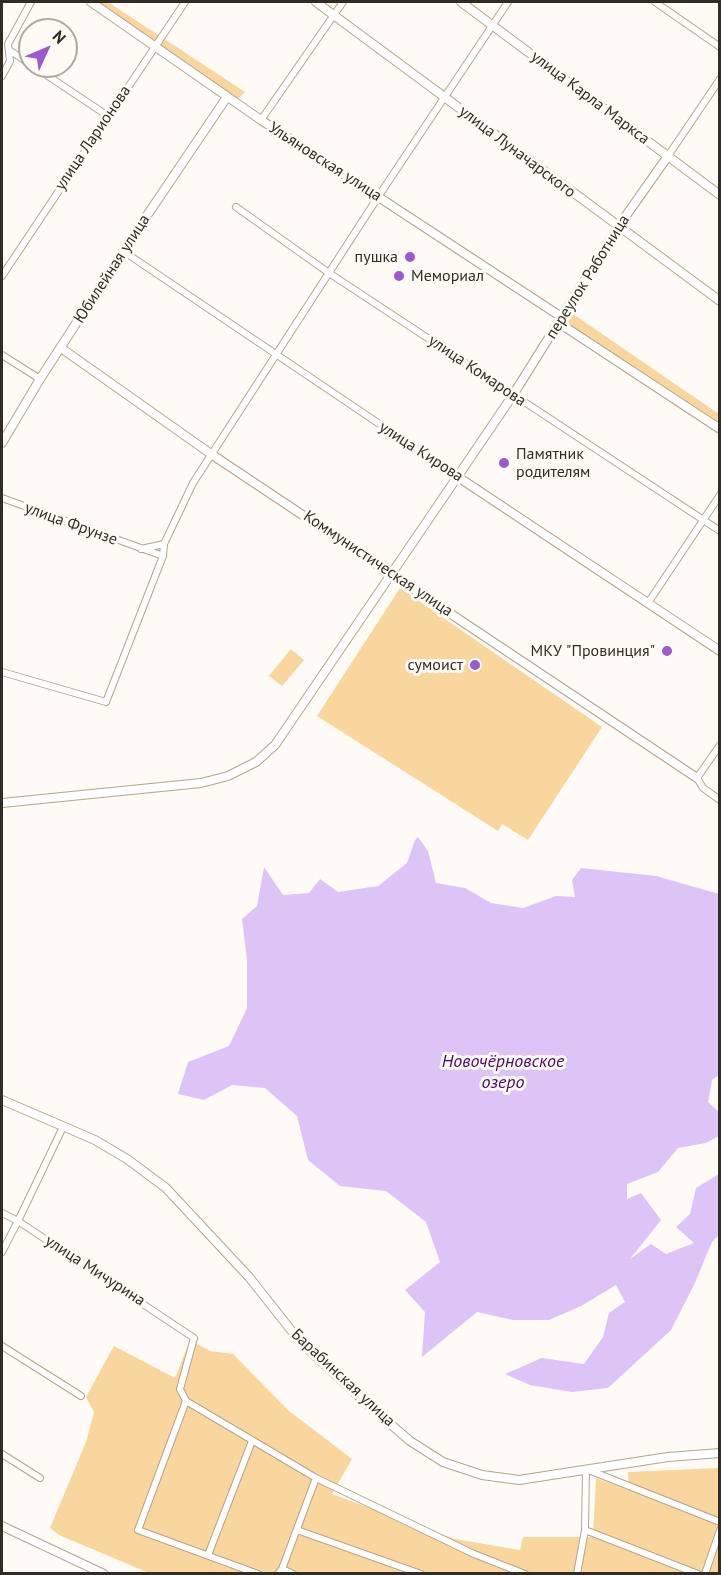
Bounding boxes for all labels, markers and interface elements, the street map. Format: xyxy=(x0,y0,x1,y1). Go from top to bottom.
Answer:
north arrow xyxy=(18,18,78,78)
text: N xyxy=(49,26,70,48)
street label: улица Карла Маркса xyxy=(527,47,653,149)
street label: улица Ларионова xyxy=(51,82,135,194)
street label: улица Луначарского xyxy=(455,102,579,202)
street label: Ульяновская улица xyxy=(265,118,385,206)
street label: Юбилейная улица xyxy=(70,211,154,327)
street label: переулок Работница xyxy=(542,211,634,343)
place label: пушка xyxy=(355,247,398,267)
marker: пушка xyxy=(403,250,417,264)
place label: Мемориал xyxy=(411,266,484,286)
marker: Мемориал xyxy=(392,269,406,283)
street label: улица Комарова xyxy=(425,331,529,411)
street label: улица Кирова xyxy=(375,418,467,486)
place label: Памятник родителям xyxy=(516,444,590,482)
marker: Памятник родителям xyxy=(497,456,511,470)
street label: улица Фрунзе xyxy=(22,498,120,550)
street label: Коммунистическая улица xyxy=(300,507,456,621)
place label: МКУ "Провинция" xyxy=(531,641,655,661)
marker: МКУ "Провинция" xyxy=(660,644,674,658)
place label: сумоист xyxy=(408,655,463,675)
marker: сумоист xyxy=(468,658,482,672)
water label: Новочёрновское озеро xyxy=(442,1051,564,1094)
street label: улица Мичурина xyxy=(41,1231,149,1311)
street label: Барабинская улица xyxy=(287,1325,399,1431)

